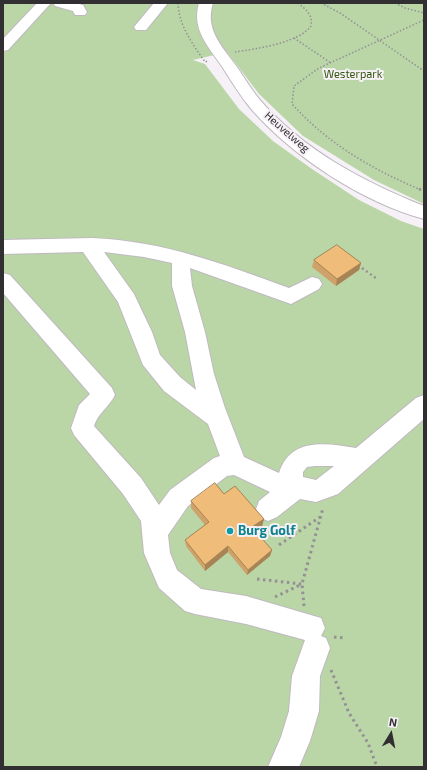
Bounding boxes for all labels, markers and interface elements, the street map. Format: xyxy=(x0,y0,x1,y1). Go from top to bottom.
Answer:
park label: Westerpark xyxy=(324,67,382,81)
street label: Heuvelweg xyxy=(262,109,312,155)
place label: Burg Golf xyxy=(238,523,295,539)
marker: Burg Golf xyxy=(225,526,235,536)
north arrow xyxy=(371,714,411,754)
text: N xyxy=(388,715,398,729)

